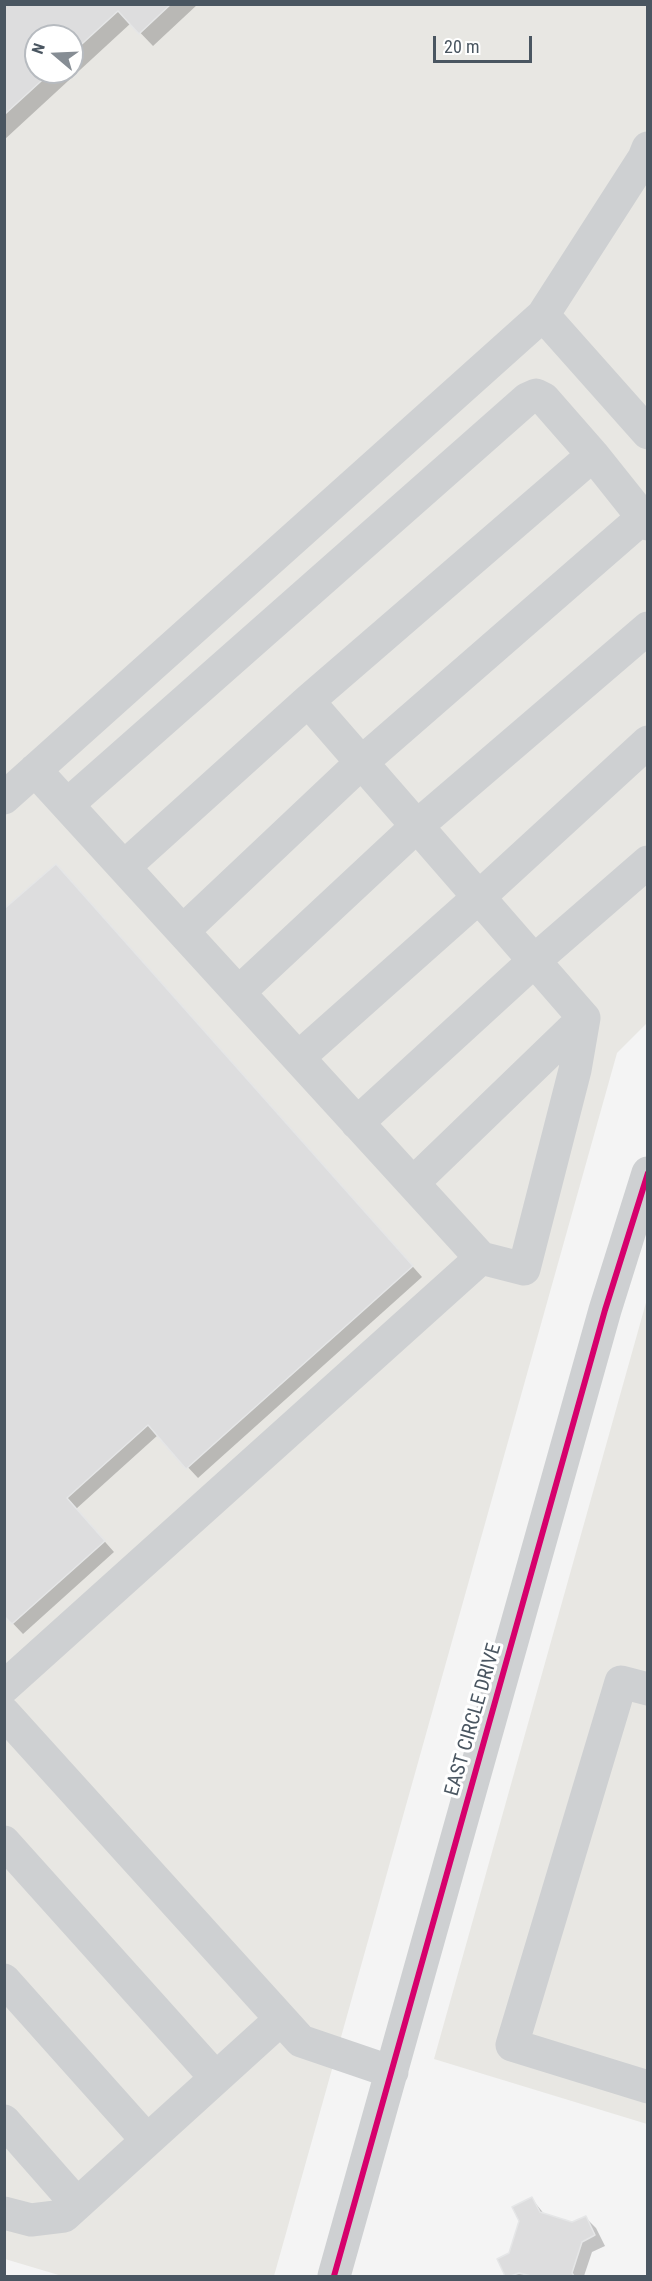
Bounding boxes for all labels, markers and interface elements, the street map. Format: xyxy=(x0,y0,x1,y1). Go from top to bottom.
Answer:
north arrow xyxy=(24,24,84,84)
scale bar xyxy=(436,24,535,62)
text: 20 m xyxy=(444,36,479,57)
text: N xyxy=(28,41,49,56)
street label: EAST CIRCLE DRIVE xyxy=(441,1641,507,1799)

